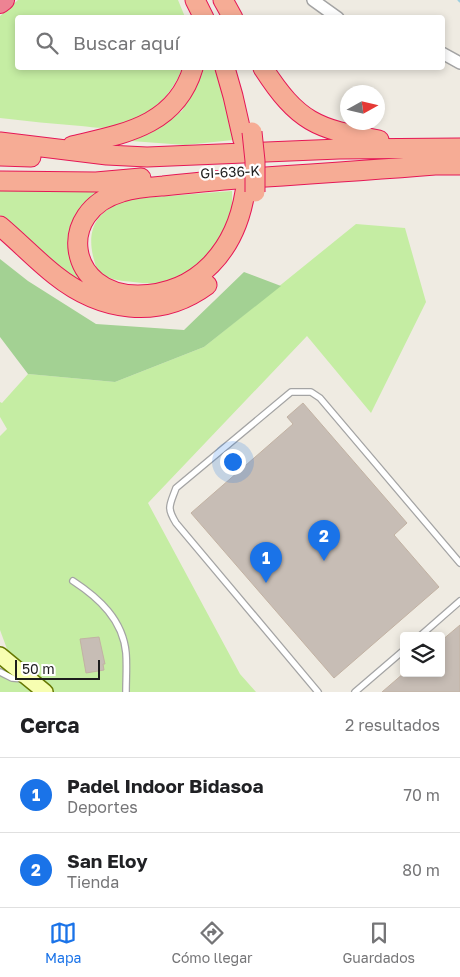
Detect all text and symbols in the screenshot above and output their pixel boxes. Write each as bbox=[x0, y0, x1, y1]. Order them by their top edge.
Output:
search box bbox=[15, 15, 445, 70]
icon: search bbox=[33, 29, 61, 57]
text: Buscar aquí bbox=[73, 31, 180, 54]
north arrow bbox=[340, 85, 385, 130]
street label: GI-636-K bbox=[200, 161, 261, 182]
your location bbox=[220, 449, 246, 475]
pin: 2 bbox=[308, 520, 340, 561]
pin: 1 bbox=[250, 542, 282, 583]
map controls bbox=[400, 632, 445, 677]
button: layers bbox=[400, 632, 445, 677]
scale bar bbox=[15, 657, 100, 680]
text: 50 m bbox=[22, 660, 55, 677]
text: Cerca bbox=[20, 712, 79, 738]
text: 2 resultados bbox=[345, 715, 440, 735]
text: Padel Indoor Bidasoa bbox=[67, 774, 263, 797]
text: 1 bbox=[32, 785, 40, 805]
text: 70 m bbox=[403, 785, 440, 805]
text: Deportes bbox=[67, 797, 138, 817]
text: San Eloy bbox=[67, 849, 148, 872]
text: 2 bbox=[31, 860, 41, 880]
text: 80 m bbox=[402, 860, 440, 880]
text: Tienda bbox=[67, 872, 119, 892]
tab: Mapa bbox=[45, 919, 81, 966]
tab: Cómo llegar bbox=[171, 919, 253, 966]
tab: Guardados bbox=[342, 919, 415, 966]

